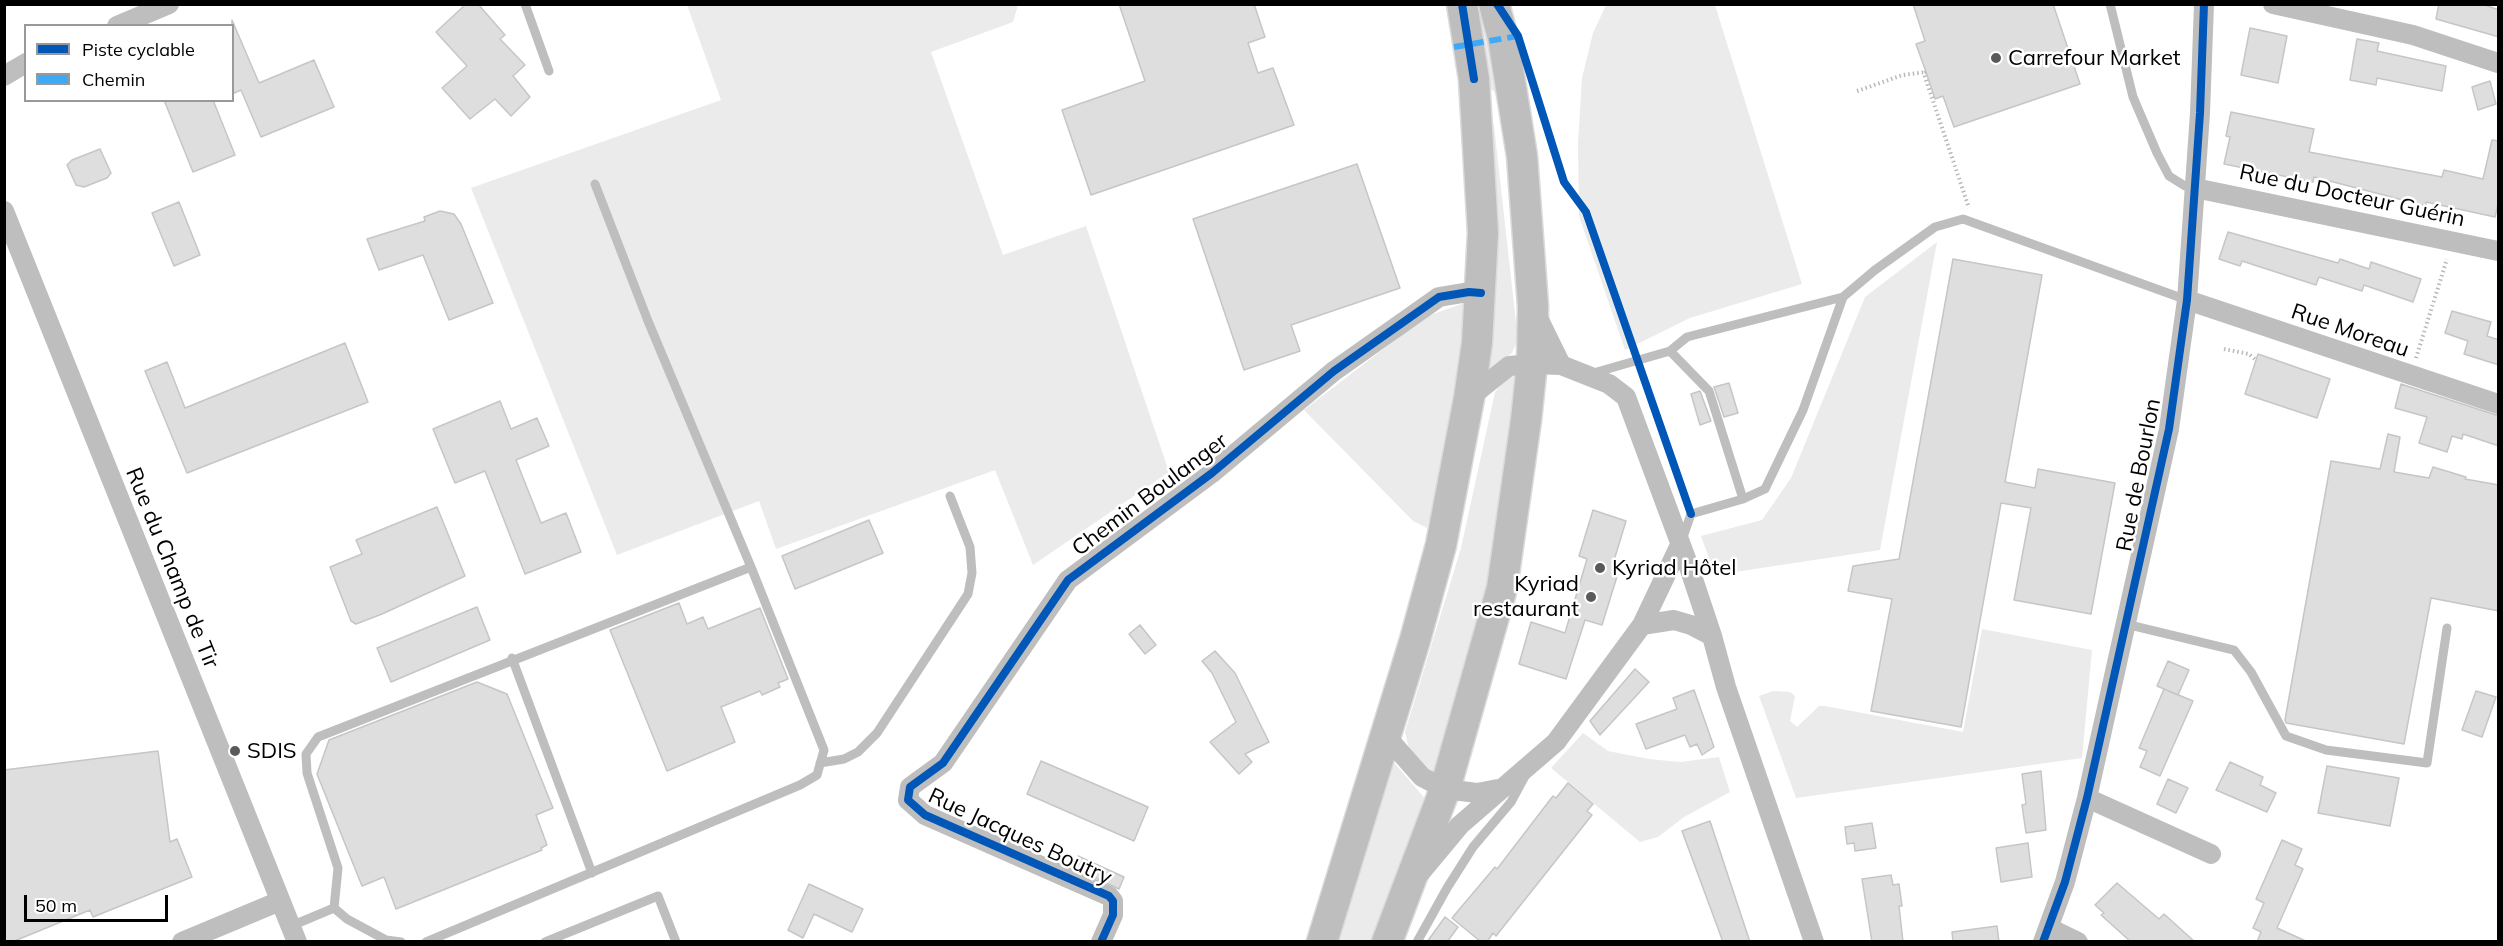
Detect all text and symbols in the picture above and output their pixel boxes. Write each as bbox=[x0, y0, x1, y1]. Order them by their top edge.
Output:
legend bbox=[24, 24, 234, 102]
text: Piste cyclable bbox=[82, 38, 195, 61]
place label: Carrefour Market bbox=[2008, 45, 2181, 71]
marker: Carrefour Market bbox=[1989, 51, 2003, 65]
text: Chemin bbox=[82, 68, 145, 91]
street label: Rue du Docteur Guérin bbox=[2237, 159, 2467, 233]
street label: Rue Moreau bbox=[2288, 299, 2412, 363]
street label: Rue de Bourlon bbox=[2111, 396, 2167, 554]
street label: Chemin Boulanger bbox=[1067, 428, 1233, 562]
street label: Rue du Champ de Tir bbox=[120, 464, 224, 672]
place label: Kyriad Hôtel bbox=[1612, 555, 1736, 581]
marker: Kyriad Hôtel bbox=[1593, 561, 1607, 575]
place label: Kyriad restaurant bbox=[1473, 571, 1579, 622]
marker: Kyriad restaurant bbox=[1584, 590, 1598, 604]
place label: SDIS bbox=[247, 738, 297, 764]
marker: SDIS bbox=[228, 744, 242, 758]
street label: Rue Jacques Boutry bbox=[924, 783, 1116, 891]
scale bar bbox=[27, 883, 171, 921]
text: 50 m bbox=[35, 894, 77, 917]

